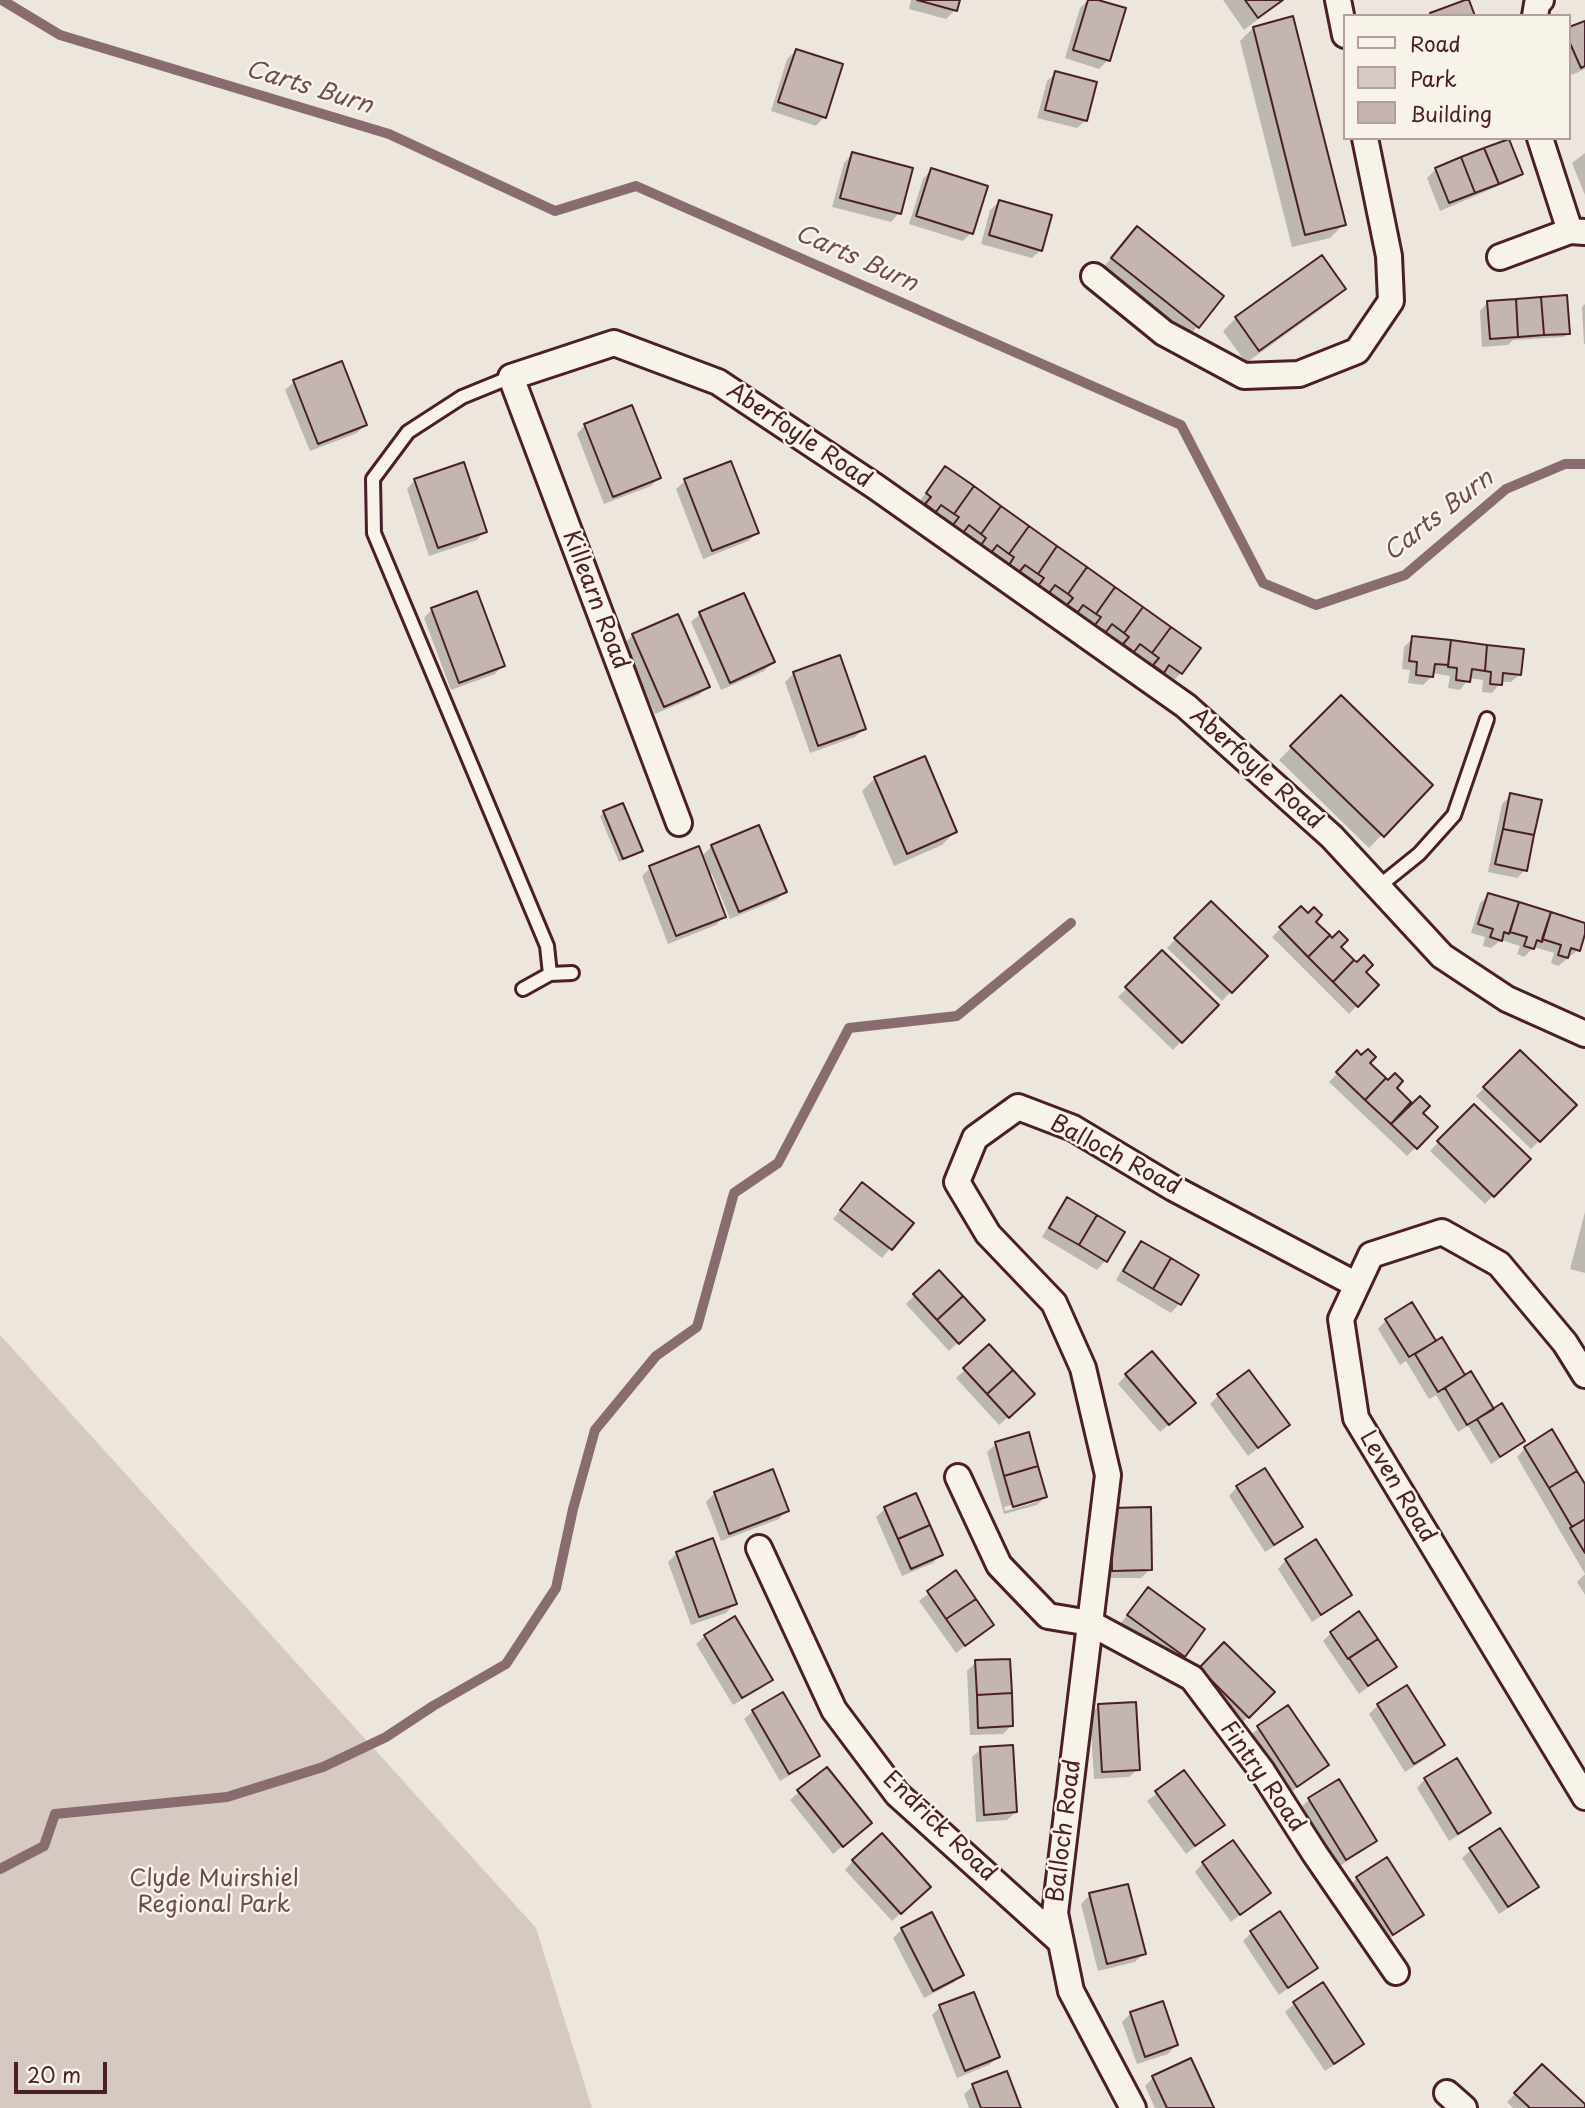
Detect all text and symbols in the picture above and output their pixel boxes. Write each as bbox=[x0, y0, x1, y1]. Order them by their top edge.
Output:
legend bbox=[1344, 14, 1571, 140]
text: Road bbox=[1410, 27, 1461, 59]
water label: Carts Burn bbox=[242, 55, 376, 121]
text: Park bbox=[1410, 62, 1457, 94]
text: Building bbox=[1410, 97, 1492, 129]
water label: Carts Burn bbox=[790, 219, 922, 299]
street label: Aberfoyle Road bbox=[721, 377, 877, 495]
water label: Carts Burn bbox=[1379, 464, 1499, 568]
street label: Killearn Road bbox=[556, 526, 634, 674]
street label: Aberfoyle Road bbox=[1184, 702, 1328, 836]
street label: Balloch Road bbox=[1045, 1110, 1185, 1202]
street label: Leven Road bbox=[1353, 1426, 1441, 1548]
street label: Fintry Road bbox=[1214, 1716, 1310, 1838]
street label: Balloch Road bbox=[1043, 1758, 1087, 1904]
street label: Endrick Road bbox=[877, 1766, 1001, 1888]
park label: Clyde Muirshiel Regional Park bbox=[129, 1866, 299, 1920]
scale bar bbox=[18, 2048, 110, 2092]
text: 20 m bbox=[27, 2058, 81, 2090]

